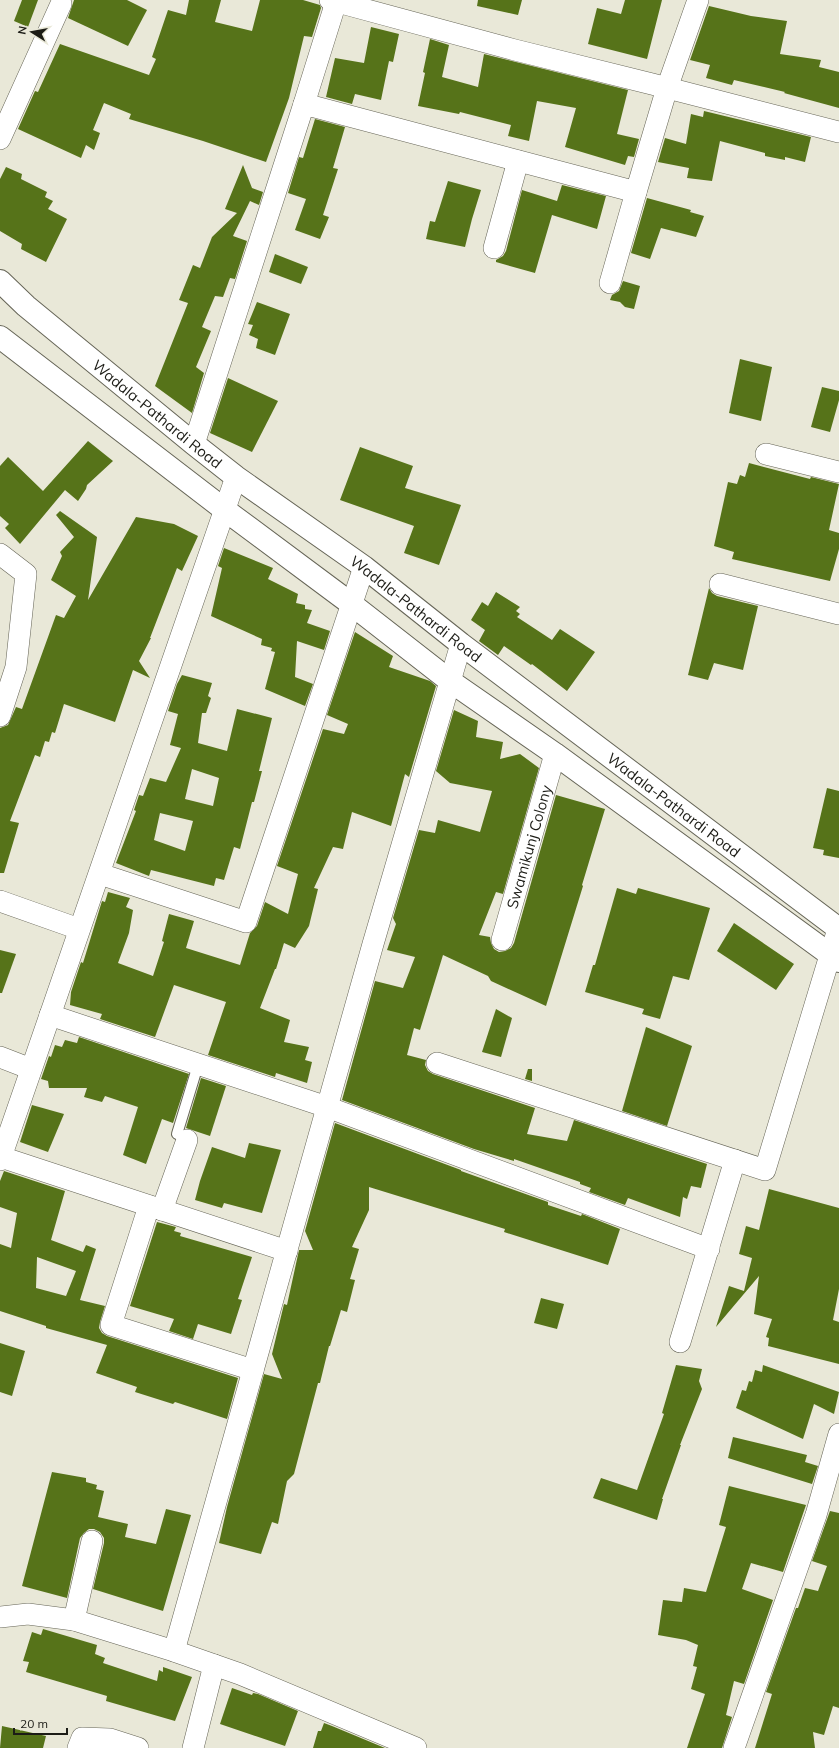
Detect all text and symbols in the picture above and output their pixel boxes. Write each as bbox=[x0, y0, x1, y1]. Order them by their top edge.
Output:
north arrow bbox=[12, 12, 52, 52]
text: N bbox=[15, 25, 30, 36]
street label: Wadala-Pathardi Road bbox=[89, 355, 226, 472]
street label: Wadala-Pathardi Road bbox=[347, 551, 486, 666]
street label: Wadala-Pathardi Road bbox=[604, 748, 744, 861]
street label: Swamikunj Colony bbox=[502, 783, 555, 911]
scale bar bbox=[14, 1710, 67, 1736]
text: 20 m bbox=[20, 1716, 48, 1731]

